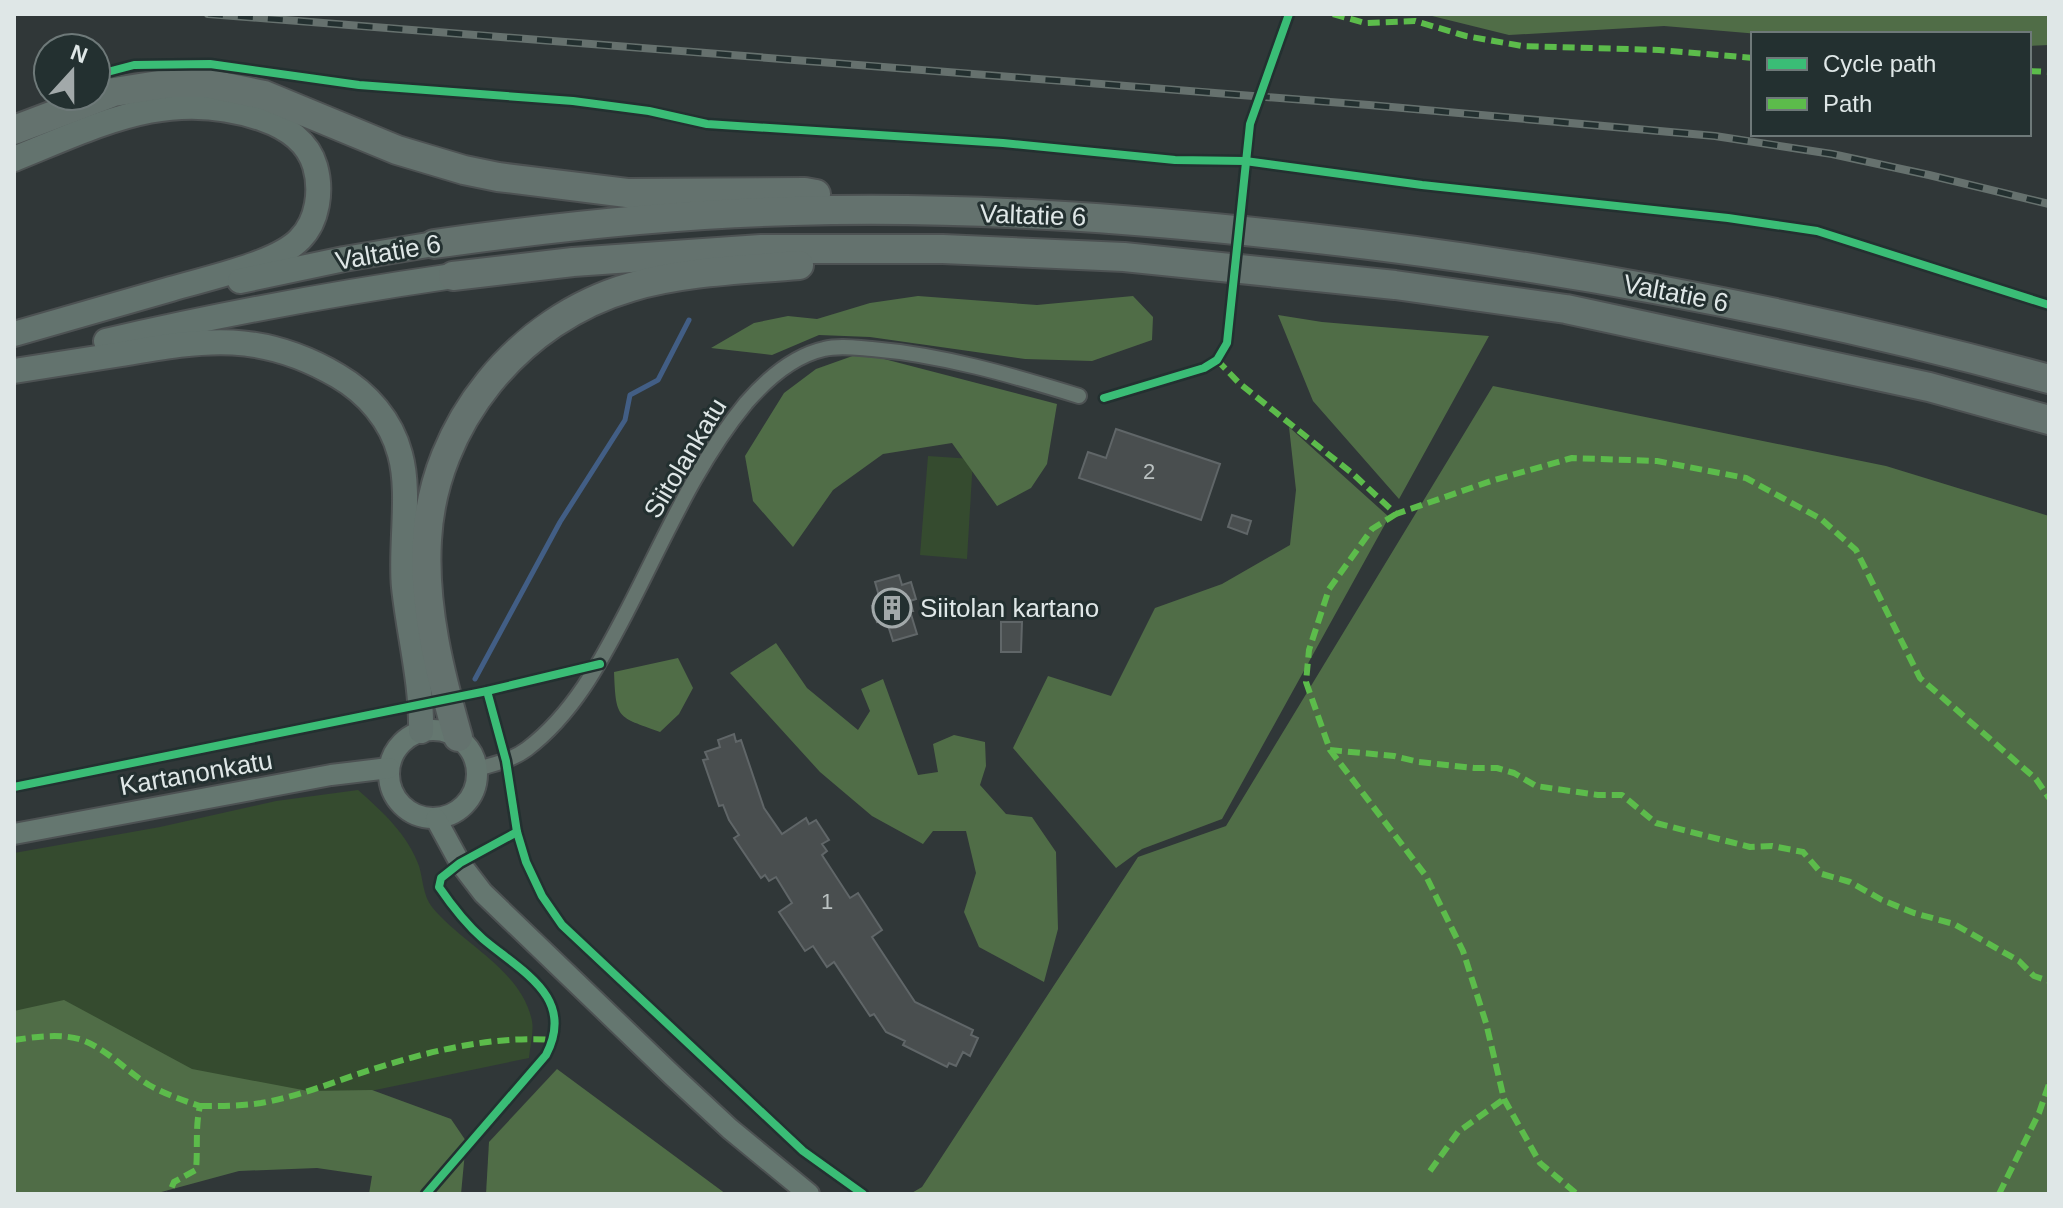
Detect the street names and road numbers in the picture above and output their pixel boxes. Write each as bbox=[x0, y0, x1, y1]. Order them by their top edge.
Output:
street label: Valtatie 6 bbox=[979, 198, 1087, 232]
street label: Valtatie 6 bbox=[333, 228, 443, 276]
street label: Valtatie 6 bbox=[1621, 268, 1731, 318]
street label: Siitolankatu bbox=[638, 393, 732, 523]
street label: Kartanonkatu bbox=[117, 745, 275, 801]

